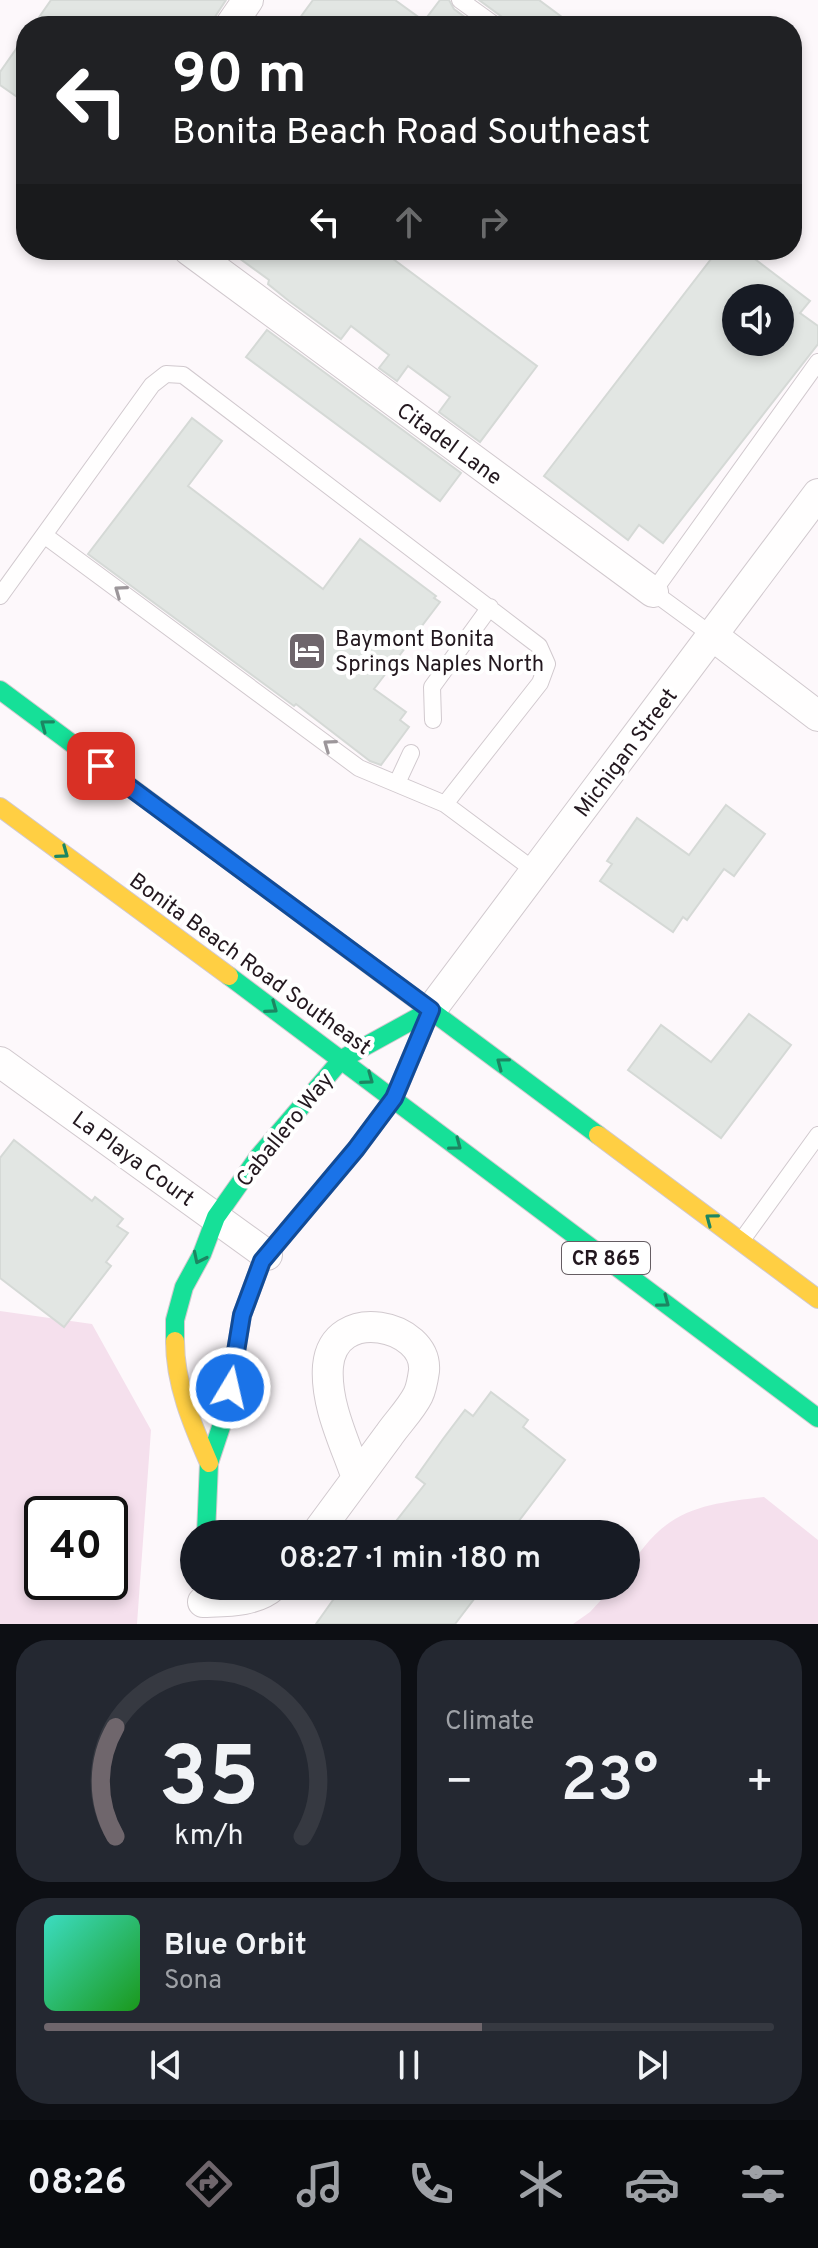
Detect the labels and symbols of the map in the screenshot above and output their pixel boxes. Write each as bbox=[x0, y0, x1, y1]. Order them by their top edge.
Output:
street label: Citadel Lane bbox=[391, 398, 506, 492]
one-way arrow bbox=[114, 587, 128, 601]
place label: Baymont Bonita Springs Naples North bbox=[335, 627, 544, 679]
hotel icon: Baymont Bonita Springs Naples North bbox=[286, 630, 328, 672]
street label: Michigan Street bbox=[570, 684, 684, 823]
one-way arrow bbox=[40, 720, 55, 734]
pin bbox=[67, 732, 135, 800]
one-way arrow bbox=[323, 741, 338, 755]
one-way arrow bbox=[54, 843, 68, 858]
street label: Bonita Beach Road Southeast bbox=[123, 868, 376, 1062]
one-way arrow bbox=[263, 998, 278, 1012]
one-way arrow bbox=[497, 1058, 511, 1073]
street label: Caballero Way bbox=[231, 1068, 340, 1193]
one-way arrow bbox=[359, 1069, 374, 1083]
street label: La Playa Court bbox=[66, 1107, 199, 1213]
one-way arrow bbox=[448, 1135, 462, 1149]
one-way arrow bbox=[705, 1214, 719, 1228]
road number: CR 865 bbox=[562, 1242, 650, 1274]
one-way arrow bbox=[193, 1249, 209, 1264]
one-way arrow bbox=[655, 1292, 670, 1306]
position arrow bbox=[188, 1346, 272, 1430]
speed limit sign: 40 bbox=[24, 1496, 128, 1600]

